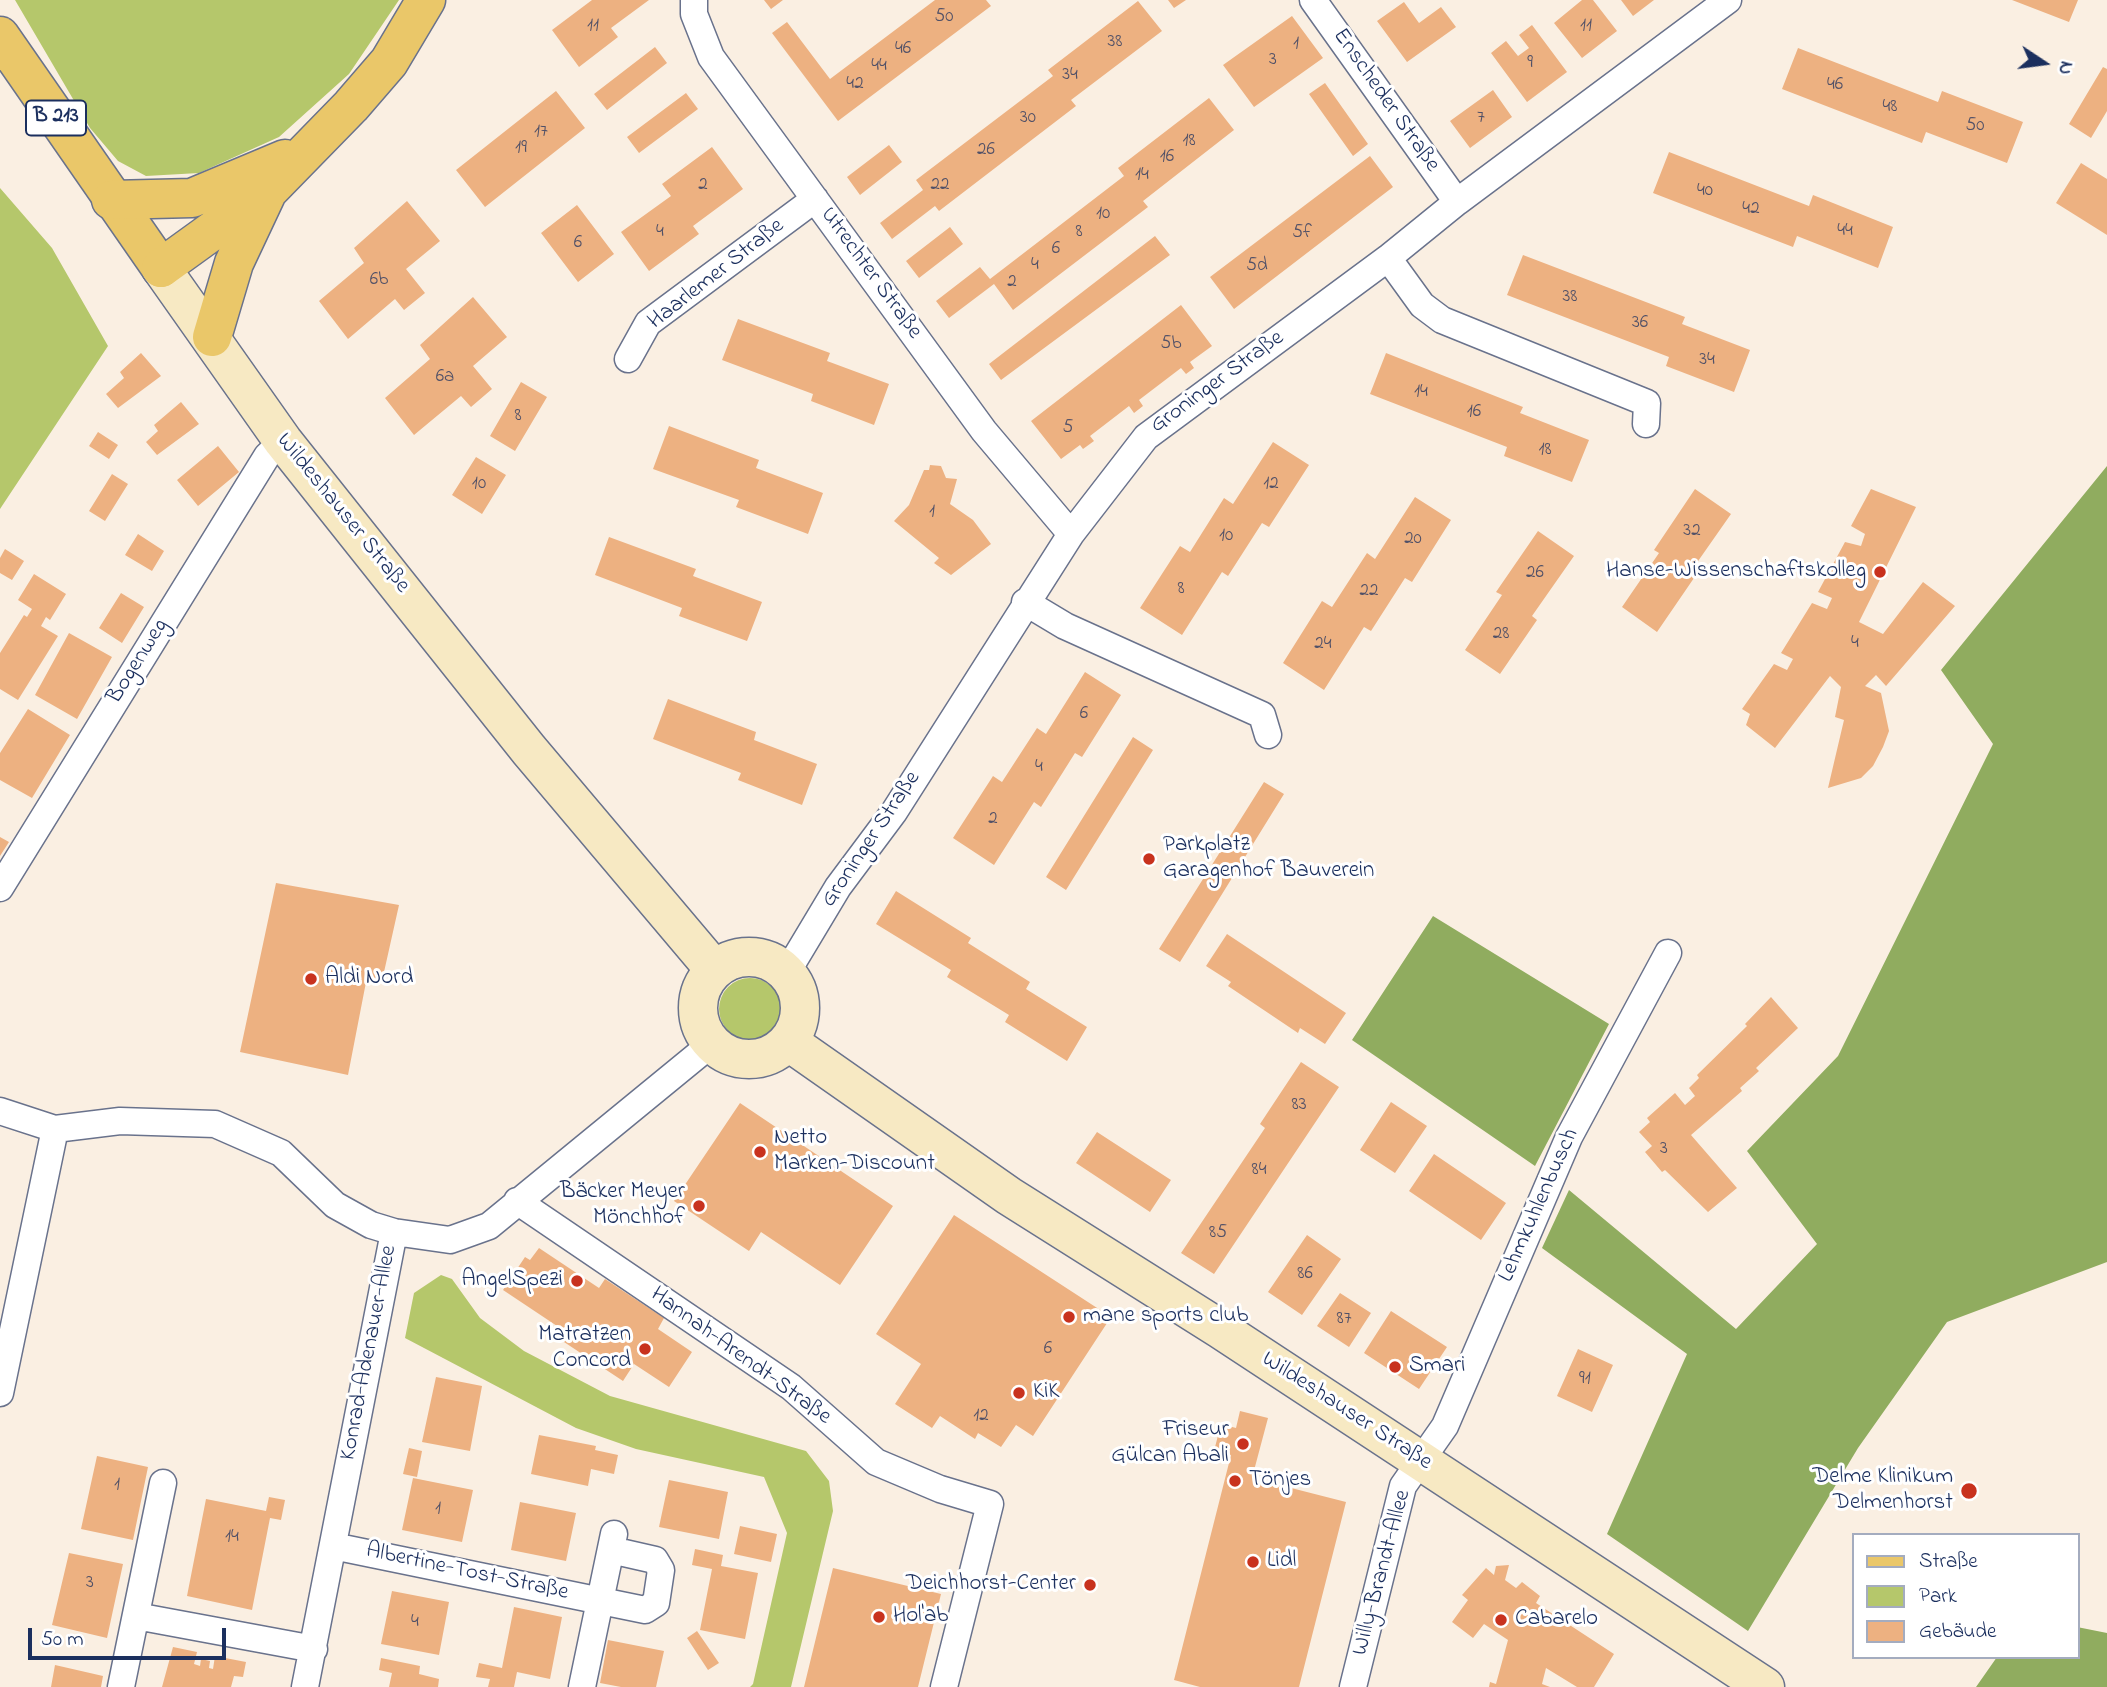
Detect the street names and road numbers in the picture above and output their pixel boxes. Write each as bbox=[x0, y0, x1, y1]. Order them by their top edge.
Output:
street label: Enscheder Straße bbox=[1325, 24, 1445, 178]
road number: B 213 bbox=[26, 100, 86, 136]
street label: Utrechter Straße bbox=[813, 203, 927, 345]
street label: Haarlemer Straße bbox=[644, 213, 790, 337]
street label: Groninger Straße bbox=[1146, 325, 1290, 441]
street label: Wildeshauser Straße bbox=[269, 429, 415, 599]
street label: Bogenweg bbox=[102, 614, 176, 710]
street label: Groninger Straße bbox=[816, 767, 928, 913]
street label: Lehmkuhlenbusch bbox=[1494, 1125, 1586, 1287]
street label: Konrad-Adenauer-Allee bbox=[336, 1243, 404, 1463]
street label: Hannah-Arendt-Straße bbox=[644, 1282, 836, 1432]
street label: Wildeshauser Straße bbox=[1256, 1347, 1436, 1477]
street label: Willy-Brandt-Allee bbox=[1348, 1487, 1418, 1659]
street label: Albertine-Tost-Straße bbox=[363, 1538, 571, 1608]

